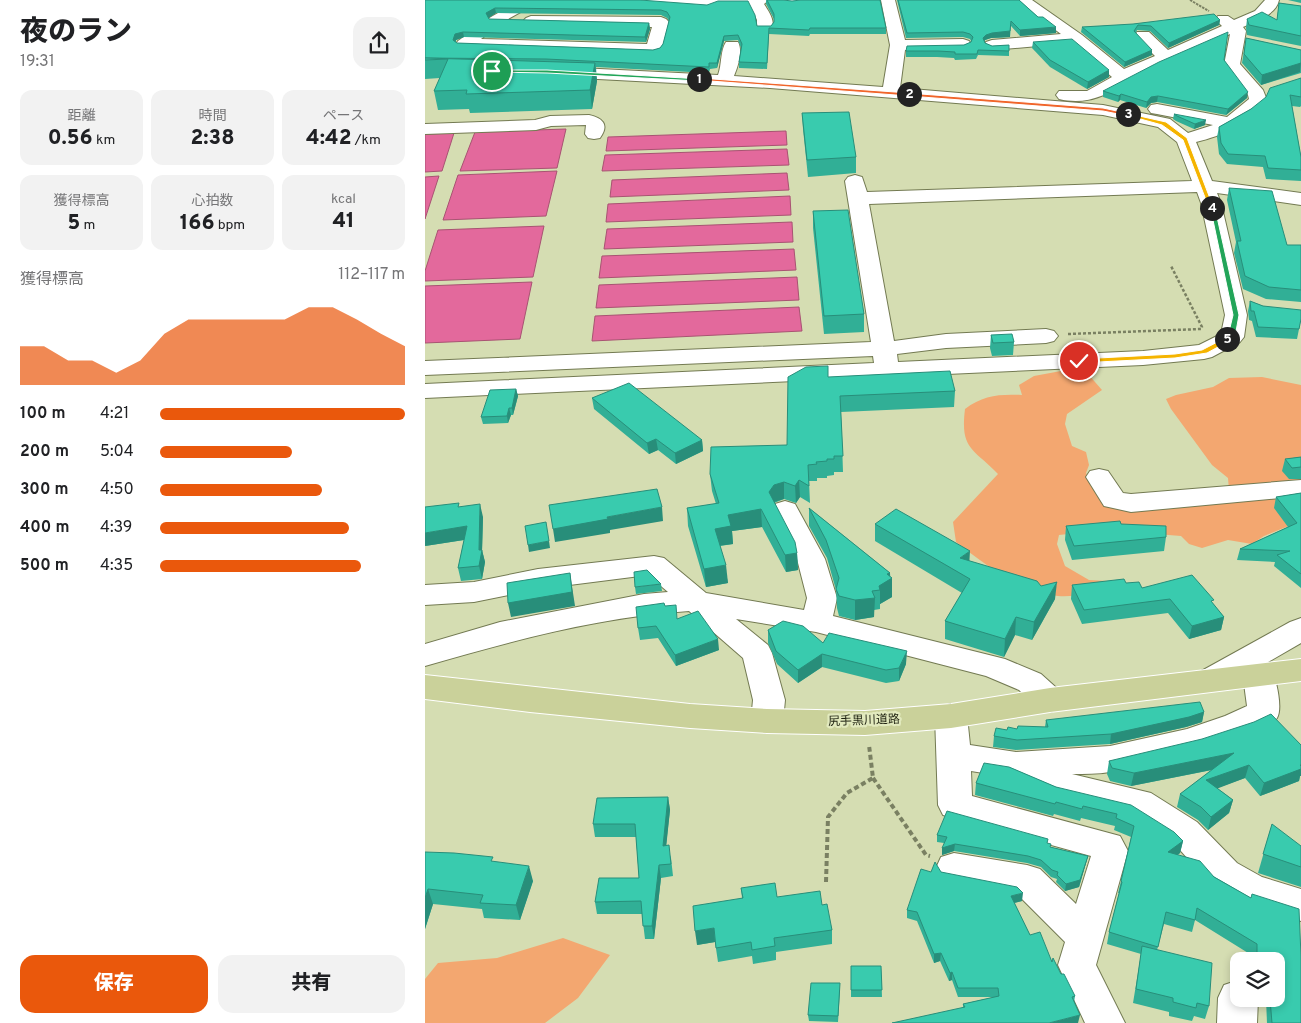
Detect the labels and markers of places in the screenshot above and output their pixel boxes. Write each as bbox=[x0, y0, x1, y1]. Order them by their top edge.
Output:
pin bbox=[471, 50, 513, 92]
pin: 1 bbox=[687, 66, 711, 92]
pin: 2 bbox=[897, 82, 921, 106]
pin: 3 bbox=[1115, 102, 1141, 126]
pin: 4 bbox=[1199, 196, 1225, 220]
pin: 5 bbox=[1215, 326, 1239, 352]
pin bbox=[1058, 340, 1100, 382]

